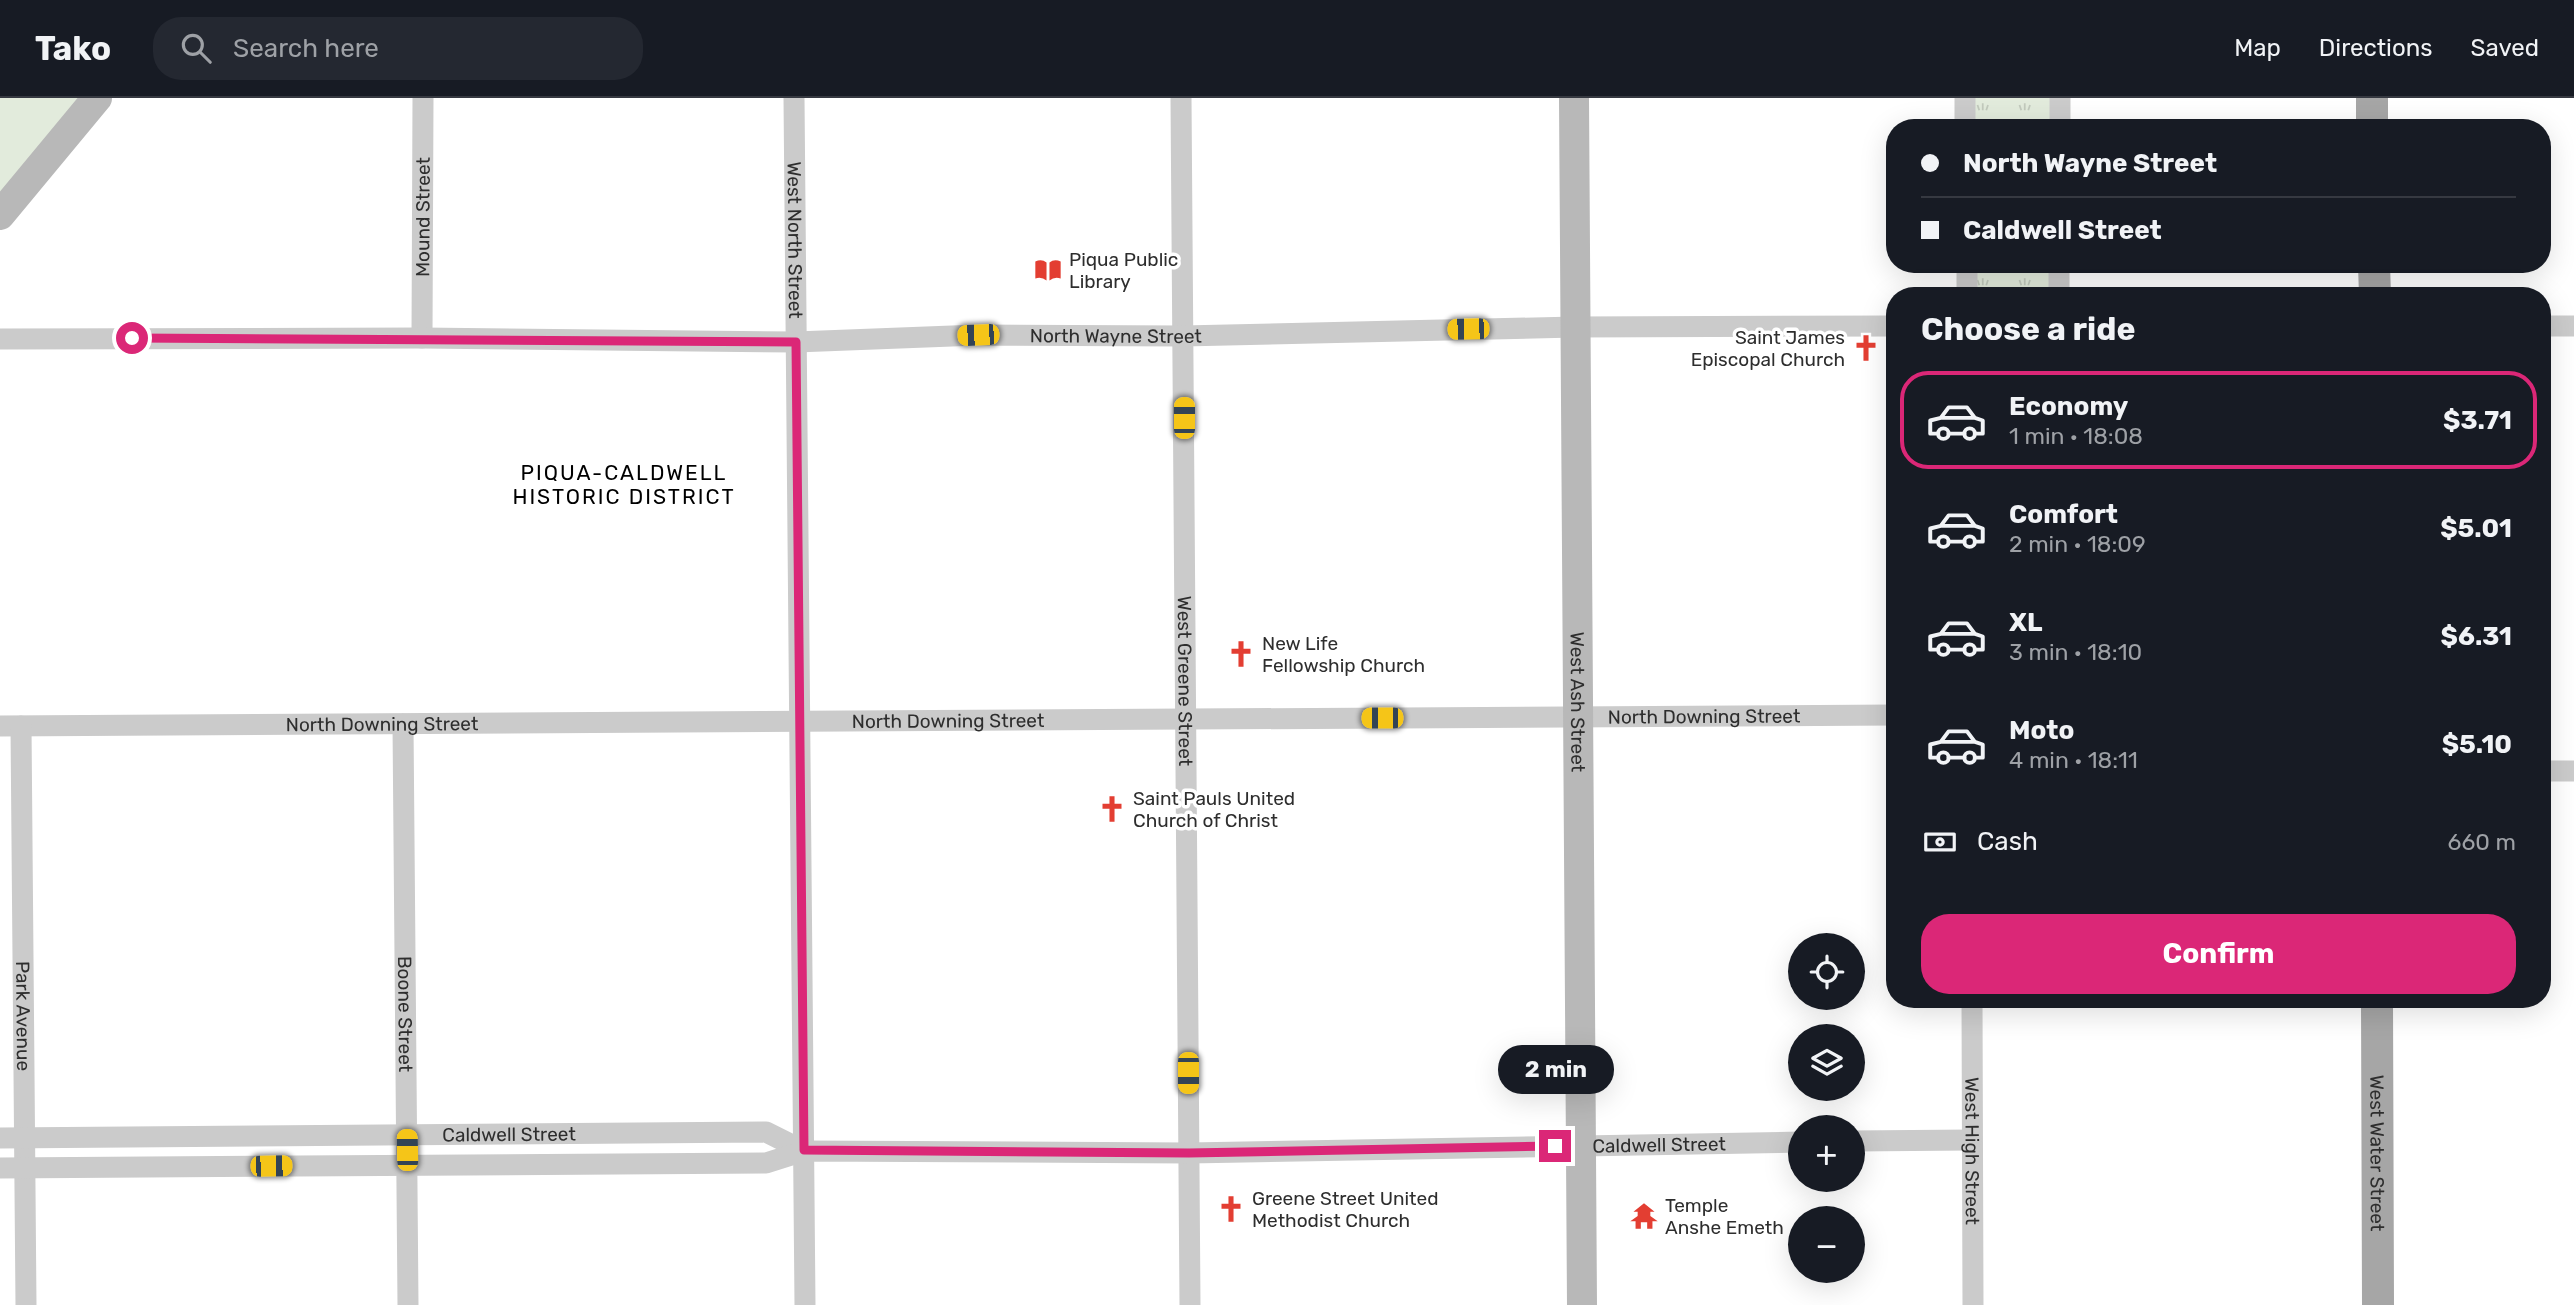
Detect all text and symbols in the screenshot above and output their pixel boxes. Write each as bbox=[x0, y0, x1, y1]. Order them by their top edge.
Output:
search box bbox=[153, 17, 643, 80]
text: Tako bbox=[35, 29, 111, 68]
icon: search bbox=[177, 29, 215, 67]
text: Search here bbox=[233, 33, 379, 64]
text: Map bbox=[2234, 34, 2281, 62]
text: Directions bbox=[2319, 34, 2432, 62]
text: Saved bbox=[2470, 34, 2539, 62]
text: North Wayne Street bbox=[1963, 148, 2217, 179]
street label: Mound Street bbox=[411, 156, 435, 277]
street label: West North Street bbox=[783, 161, 807, 319]
text: Caldwell Street bbox=[1963, 215, 2162, 246]
place label: Piqua Public Library bbox=[1069, 248, 1178, 293]
library icon: Piqua Public Library bbox=[1033, 255, 1063, 285]
text: Choose a ride bbox=[1921, 310, 2135, 348]
car bbox=[1447, 318, 1490, 340]
route start bbox=[116, 322, 148, 354]
car bbox=[957, 324, 1000, 346]
street label: North Wayne Street bbox=[1030, 324, 1203, 348]
place label: Saint James Episcopal Church bbox=[1691, 326, 1845, 371]
church icon: Saint James Episcopal Church bbox=[1851, 333, 1881, 363]
icon: car bbox=[1925, 389, 1988, 452]
text: Economy bbox=[2009, 391, 2128, 422]
car bbox=[1174, 397, 1195, 439]
text: $3.71 bbox=[2443, 405, 2512, 436]
text: 1 min · 18:08 bbox=[2009, 422, 2143, 450]
district label: PIQUA-CALDWELL HISTORIC DISTRICT bbox=[512, 460, 736, 509]
icon: car bbox=[1925, 497, 1988, 560]
text: Comfort bbox=[2009, 499, 2118, 530]
text: $5.01 bbox=[2440, 513, 2512, 544]
text: 2 min · 18:09 bbox=[2009, 530, 2146, 558]
street label: West Greene Street bbox=[1173, 596, 1197, 767]
icon: car bbox=[1925, 605, 1988, 668]
text: XL bbox=[2009, 607, 2042, 638]
text: $6.31 bbox=[2441, 621, 2512, 652]
place label: New Life Fellowship Church bbox=[1262, 632, 1425, 677]
street label: West Ash Street bbox=[1566, 632, 1589, 773]
text: 3 min · 18:10 bbox=[2009, 638, 2142, 666]
church icon: New Life Fellowship Church bbox=[1226, 639, 1256, 669]
street label: North Downing Street bbox=[1608, 705, 1801, 729]
car bbox=[1362, 708, 1404, 729]
street label: North Downing Street bbox=[852, 709, 1045, 733]
street label: North Downing Street bbox=[286, 712, 479, 736]
icon: car bbox=[1925, 713, 1988, 776]
text: Moto bbox=[2009, 715, 2074, 746]
text: $5.10 bbox=[2442, 729, 2512, 760]
text: 4 min · 18:11 bbox=[2009, 746, 2138, 774]
place label: Saint Pauls United Church of Christ bbox=[1133, 787, 1295, 832]
church icon: Saint Pauls United Church of Christ bbox=[1097, 794, 1127, 824]
icon: cash bbox=[1921, 823, 1959, 861]
text: Cash bbox=[1977, 826, 2038, 857]
text: 660 m bbox=[2448, 828, 2516, 856]
button: Confirm bbox=[1921, 914, 2516, 994]
map controls bbox=[1788, 933, 1865, 1283]
button: locate bbox=[1788, 933, 1865, 1010]
street label: Boone Street bbox=[393, 956, 417, 1073]
street label: Park Avenue bbox=[11, 961, 35, 1071]
button: layers bbox=[1788, 1024, 1865, 1101]
callout: 2 min bbox=[1497, 1044, 1613, 1094]
car bbox=[1178, 1052, 1199, 1094]
text: 2 min bbox=[1525, 1055, 1587, 1083]
street label: West Water Street bbox=[2365, 1075, 2389, 1232]
street label: West High Street bbox=[1960, 1077, 1984, 1226]
button: + bbox=[1788, 1115, 1865, 1192]
street label: Caldwell Street bbox=[442, 1122, 576, 1147]
car bbox=[397, 1129, 418, 1171]
route end bbox=[1539, 1130, 1571, 1162]
street label: Caldwell Street bbox=[1592, 1132, 1727, 1158]
car bbox=[250, 1155, 293, 1177]
place label: Greene Street United Methodist Church bbox=[1252, 1187, 1438, 1232]
church icon: Greene Street United Methodist Church bbox=[1216, 1194, 1246, 1224]
place label: Temple Anshe Emeth bbox=[1665, 1194, 1784, 1239]
temple icon: Temple Anshe Emeth bbox=[1629, 1201, 1659, 1231]
button: − bbox=[1788, 1206, 1865, 1283]

